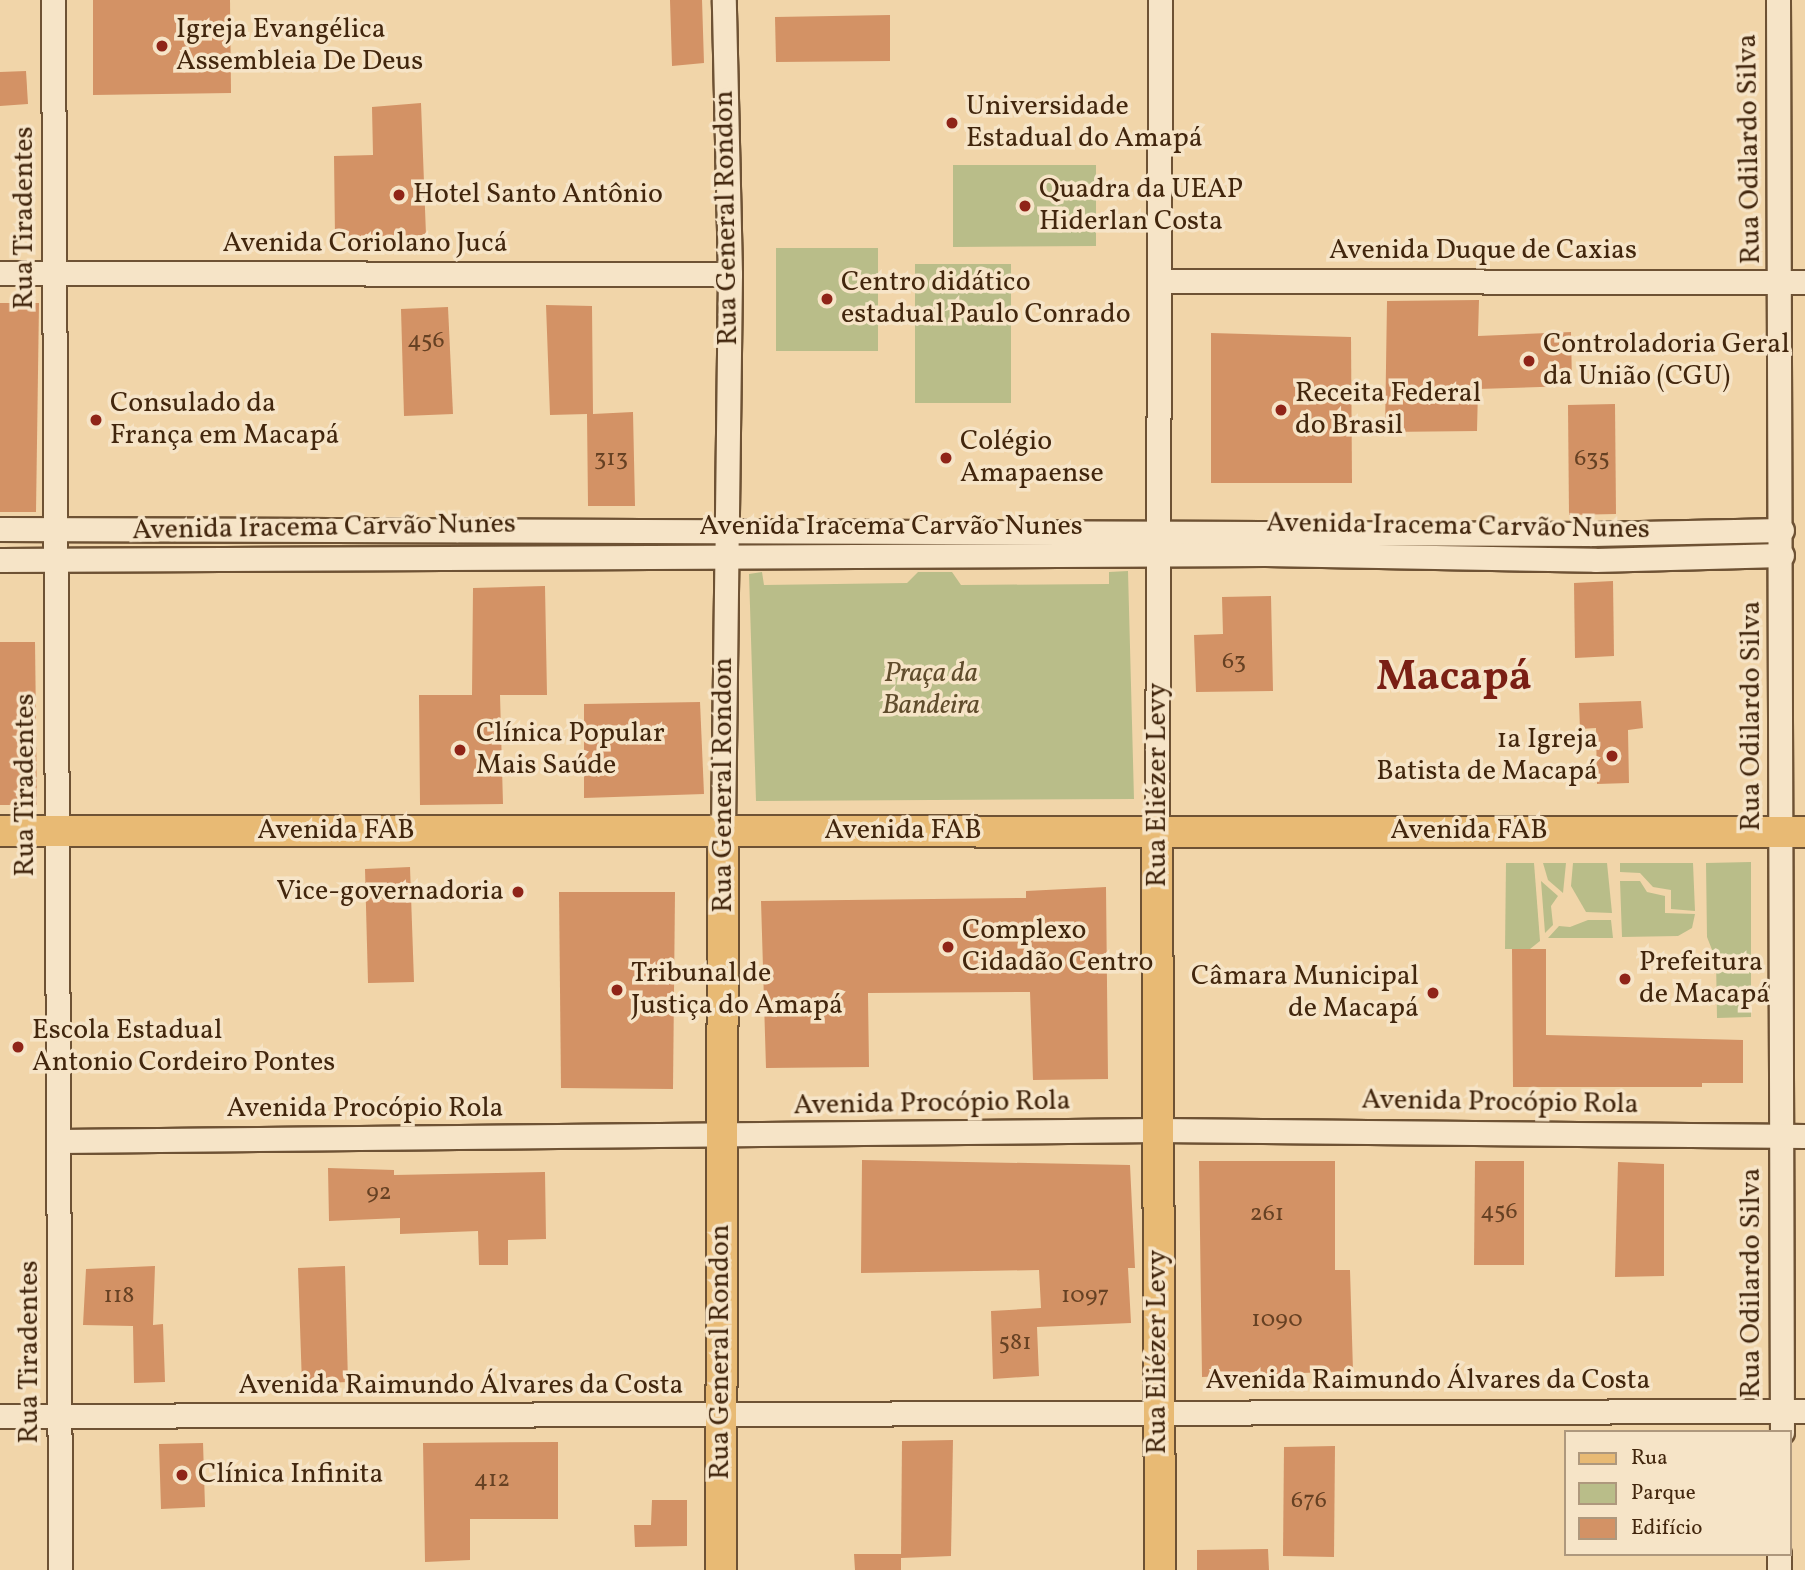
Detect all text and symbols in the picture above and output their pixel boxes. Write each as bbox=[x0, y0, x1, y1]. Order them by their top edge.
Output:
place label: Igreja Evangélica Assembleia De Deus bbox=[176, 13, 423, 79]
street label: Rua Odilardo Silva bbox=[1731, 33, 1769, 265]
marker: Igreja Evangélica Assembleia De Deus bbox=[154, 38, 170, 54]
street label: Rua General Rondon bbox=[708, 90, 746, 346]
place label: Universidade Estadual do Amapá bbox=[966, 90, 1203, 156]
marker: Universidade Estadual do Amapá bbox=[944, 115, 960, 131]
street label: Rua Tiradentes bbox=[8, 126, 42, 310]
place label: Quadra da UEAP Hiderlan Costa bbox=[1039, 173, 1243, 239]
place label: Hotel Santo Antônio bbox=[413, 178, 663, 212]
marker: Hotel Santo Antônio bbox=[391, 187, 407, 203]
marker: Quadra da UEAP Hiderlan Costa bbox=[1017, 198, 1033, 214]
street label: Avenida Coriolano Jucá bbox=[222, 227, 508, 261]
street label: Avenida Duque de Caxias bbox=[1329, 234, 1637, 268]
place label: Centro didático estadual Paulo Conrado bbox=[841, 266, 1131, 332]
marker: Centro didático estadual Paulo Conrado bbox=[819, 291, 835, 307]
house number: 456 bbox=[407, 328, 445, 356]
place label: Controladoria Geral da União (CGU) bbox=[1543, 328, 1790, 394]
marker: Controladoria Geral da União (CGU) bbox=[1521, 353, 1537, 369]
place label: Receita Federal do Brasil bbox=[1295, 377, 1481, 443]
place label: Consulado da França em Macapá bbox=[110, 387, 339, 453]
marker: Receita Federal do Brasil bbox=[1273, 402, 1289, 418]
marker: Consulado da França em Macapá bbox=[88, 412, 104, 428]
place label: Colégio Amapaense bbox=[960, 425, 1104, 491]
house number: 313 bbox=[594, 446, 628, 474]
house number: 635 bbox=[1574, 446, 1610, 474]
marker: Colégio Amapaense bbox=[938, 450, 954, 466]
street label: Avenida Iracema Carvão Nunes bbox=[1266, 507, 1650, 547]
street label: Avenida Iracema Carvão Nunes bbox=[132, 508, 516, 548]
street label: Avenida Iracema Carvão Nunes bbox=[699, 510, 1083, 544]
street label: Rua Odilardo Silva bbox=[1735, 601, 1769, 831]
house number: 63 bbox=[1222, 649, 1246, 677]
district label: Macapá bbox=[1376, 654, 1532, 704]
street label: Rua General Rondon bbox=[707, 657, 741, 913]
park label: Praça da Bandeira bbox=[882, 657, 980, 723]
street label: Rua Eliézer Levy bbox=[1141, 683, 1175, 887]
street label: Rua Tiradentes bbox=[9, 693, 43, 877]
place label: Clínica Popular Mais Saúde bbox=[476, 717, 665, 783]
place label: 1a Igreja Batista de Macapá bbox=[1376, 723, 1598, 789]
marker: Clínica Popular Mais Saúde bbox=[450, 740, 470, 760]
marker: 1a Igreja Batista de Macapá bbox=[1604, 748, 1620, 764]
street label: Avenida FAB bbox=[257, 814, 415, 848]
street label: Avenida FAB bbox=[824, 814, 982, 848]
street label: Avenida FAB bbox=[1390, 814, 1548, 848]
place label: Vice-governadoria bbox=[276, 875, 504, 909]
marker: Vice-governadoria bbox=[510, 884, 526, 900]
place label: Complexo Cidadão Centro bbox=[962, 914, 1153, 980]
marker: Complexo Cidadão Centro bbox=[940, 939, 956, 955]
place label: Prefeitura de Macapá bbox=[1639, 946, 1770, 1012]
place label: Tribunal de Justiça do Amapá bbox=[631, 957, 843, 1023]
place label: Câmara Municipal de Macapá bbox=[1191, 960, 1419, 1026]
marker: Prefeitura de Macapá bbox=[1617, 971, 1633, 987]
marker: Tribunal de Justiça do Amapá bbox=[609, 982, 625, 998]
marker: Câmara Municipal de Macapá bbox=[1425, 985, 1441, 1001]
place label: Escola Estadual Antonio Cordeiro Pontes bbox=[32, 1014, 335, 1080]
marker: Escola Estadual Antonio Cordeiro Pontes bbox=[10, 1039, 26, 1055]
street label: Avenida Procópio Rola bbox=[1361, 1084, 1639, 1122]
street label: Avenida Procópio Rola bbox=[793, 1085, 1071, 1123]
street label: Avenida Procópio Rola bbox=[226, 1092, 504, 1126]
street label: Rua Odilardo Silva bbox=[1735, 1168, 1769, 1398]
house number: 92 bbox=[366, 1180, 392, 1208]
house number: 456 bbox=[1480, 1199, 1518, 1227]
house number: 261 bbox=[1250, 1201, 1284, 1229]
street label: Rua General Rondon bbox=[704, 1224, 738, 1480]
street label: Rua Eliézer Levy bbox=[1141, 1250, 1175, 1454]
street label: Rua Tiradentes bbox=[13, 1260, 47, 1444]
house number: 118 bbox=[104, 1283, 134, 1311]
house number: 1097 bbox=[1061, 1283, 1109, 1311]
house number: 1090 bbox=[1251, 1307, 1303, 1335]
house number: 581 bbox=[998, 1330, 1032, 1358]
street label: Avenida Raimundo Álvares da Costa bbox=[1205, 1364, 1651, 1398]
street label: Avenida Raimundo Álvares da Costa bbox=[238, 1369, 684, 1403]
legend bbox=[1563, 1430, 1791, 1556]
text: Rua bbox=[1631, 1444, 1668, 1473]
place label: Clínica Infinita bbox=[198, 1458, 383, 1492]
marker: Clínica Infinita bbox=[172, 1465, 192, 1485]
house number: 412 bbox=[474, 1467, 510, 1495]
text: Parque bbox=[1631, 1479, 1696, 1508]
house number: 676 bbox=[1291, 1488, 1327, 1516]
text: Edifício bbox=[1631, 1514, 1703, 1543]

